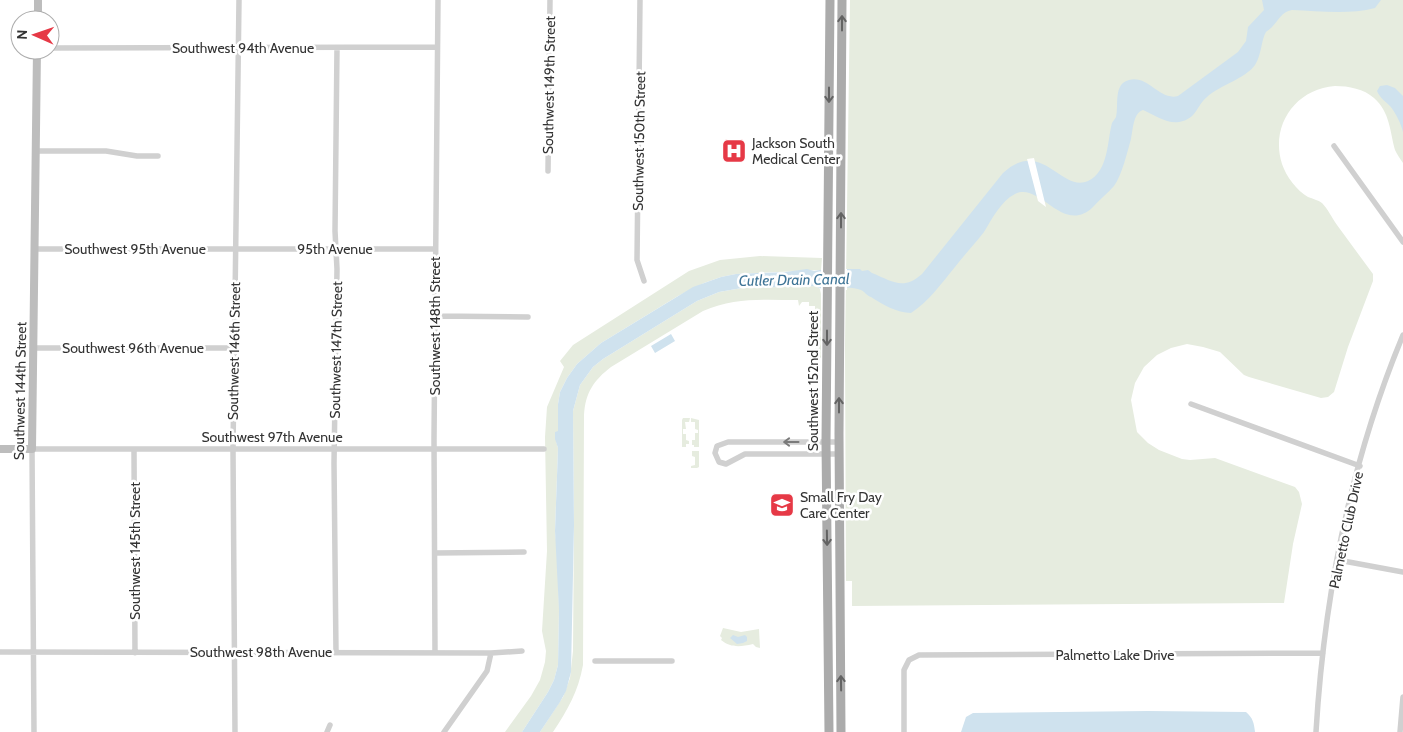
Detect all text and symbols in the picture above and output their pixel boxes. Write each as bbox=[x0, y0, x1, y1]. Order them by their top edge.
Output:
north arrow bbox=[10, 10, 60, 60]
street label: Southwest 149th Street bbox=[539, 15, 559, 154]
one-way arrow bbox=[837, 15, 847, 32]
text: N bbox=[13, 29, 31, 40]
street label: Southwest 94th Avenue bbox=[172, 39, 314, 57]
street label: Southwest 150th Street bbox=[629, 71, 649, 211]
one-way arrow bbox=[824, 86, 834, 102]
place label: Jackson South Medical Center bbox=[751, 134, 841, 168]
hospital icon: Jackson South Medical Center bbox=[721, 138, 747, 164]
one-way arrow bbox=[836, 212, 846, 228]
street label: Southwest 95th Avenue bbox=[64, 240, 206, 258]
street label: 95th Avenue bbox=[297, 240, 373, 258]
street label: Southwest 148th Street bbox=[426, 256, 444, 395]
water label: Cutler Drain Canal bbox=[738, 270, 850, 290]
street label: Southwest 146th Street bbox=[224, 281, 244, 420]
street label: Southwest 147th Street bbox=[326, 281, 346, 419]
street label: Southwest 152nd Street bbox=[804, 310, 822, 451]
street label: Southwest 144th Street bbox=[10, 321, 30, 460]
one-way arrow bbox=[822, 330, 832, 346]
street label: Southwest 96th Avenue bbox=[62, 339, 204, 357]
one-way arrow bbox=[834, 397, 844, 414]
street label: Southwest 97th Avenue bbox=[201, 428, 343, 446]
one-way arrow bbox=[783, 437, 799, 447]
street label: Palmetto Club Drive bbox=[1325, 470, 1367, 590]
street label: Southwest 145th Street bbox=[126, 482, 144, 620]
place label: Small Fry Day Care Center bbox=[800, 488, 882, 522]
school or university icon: Small Fry Day Care Center bbox=[769, 492, 795, 518]
one-way arrow bbox=[822, 530, 832, 546]
street label: Southwest 98th Avenue bbox=[190, 643, 332, 661]
street label: Palmetto Lake Drive bbox=[1056, 646, 1174, 664]
one-way arrow bbox=[836, 676, 846, 692]

